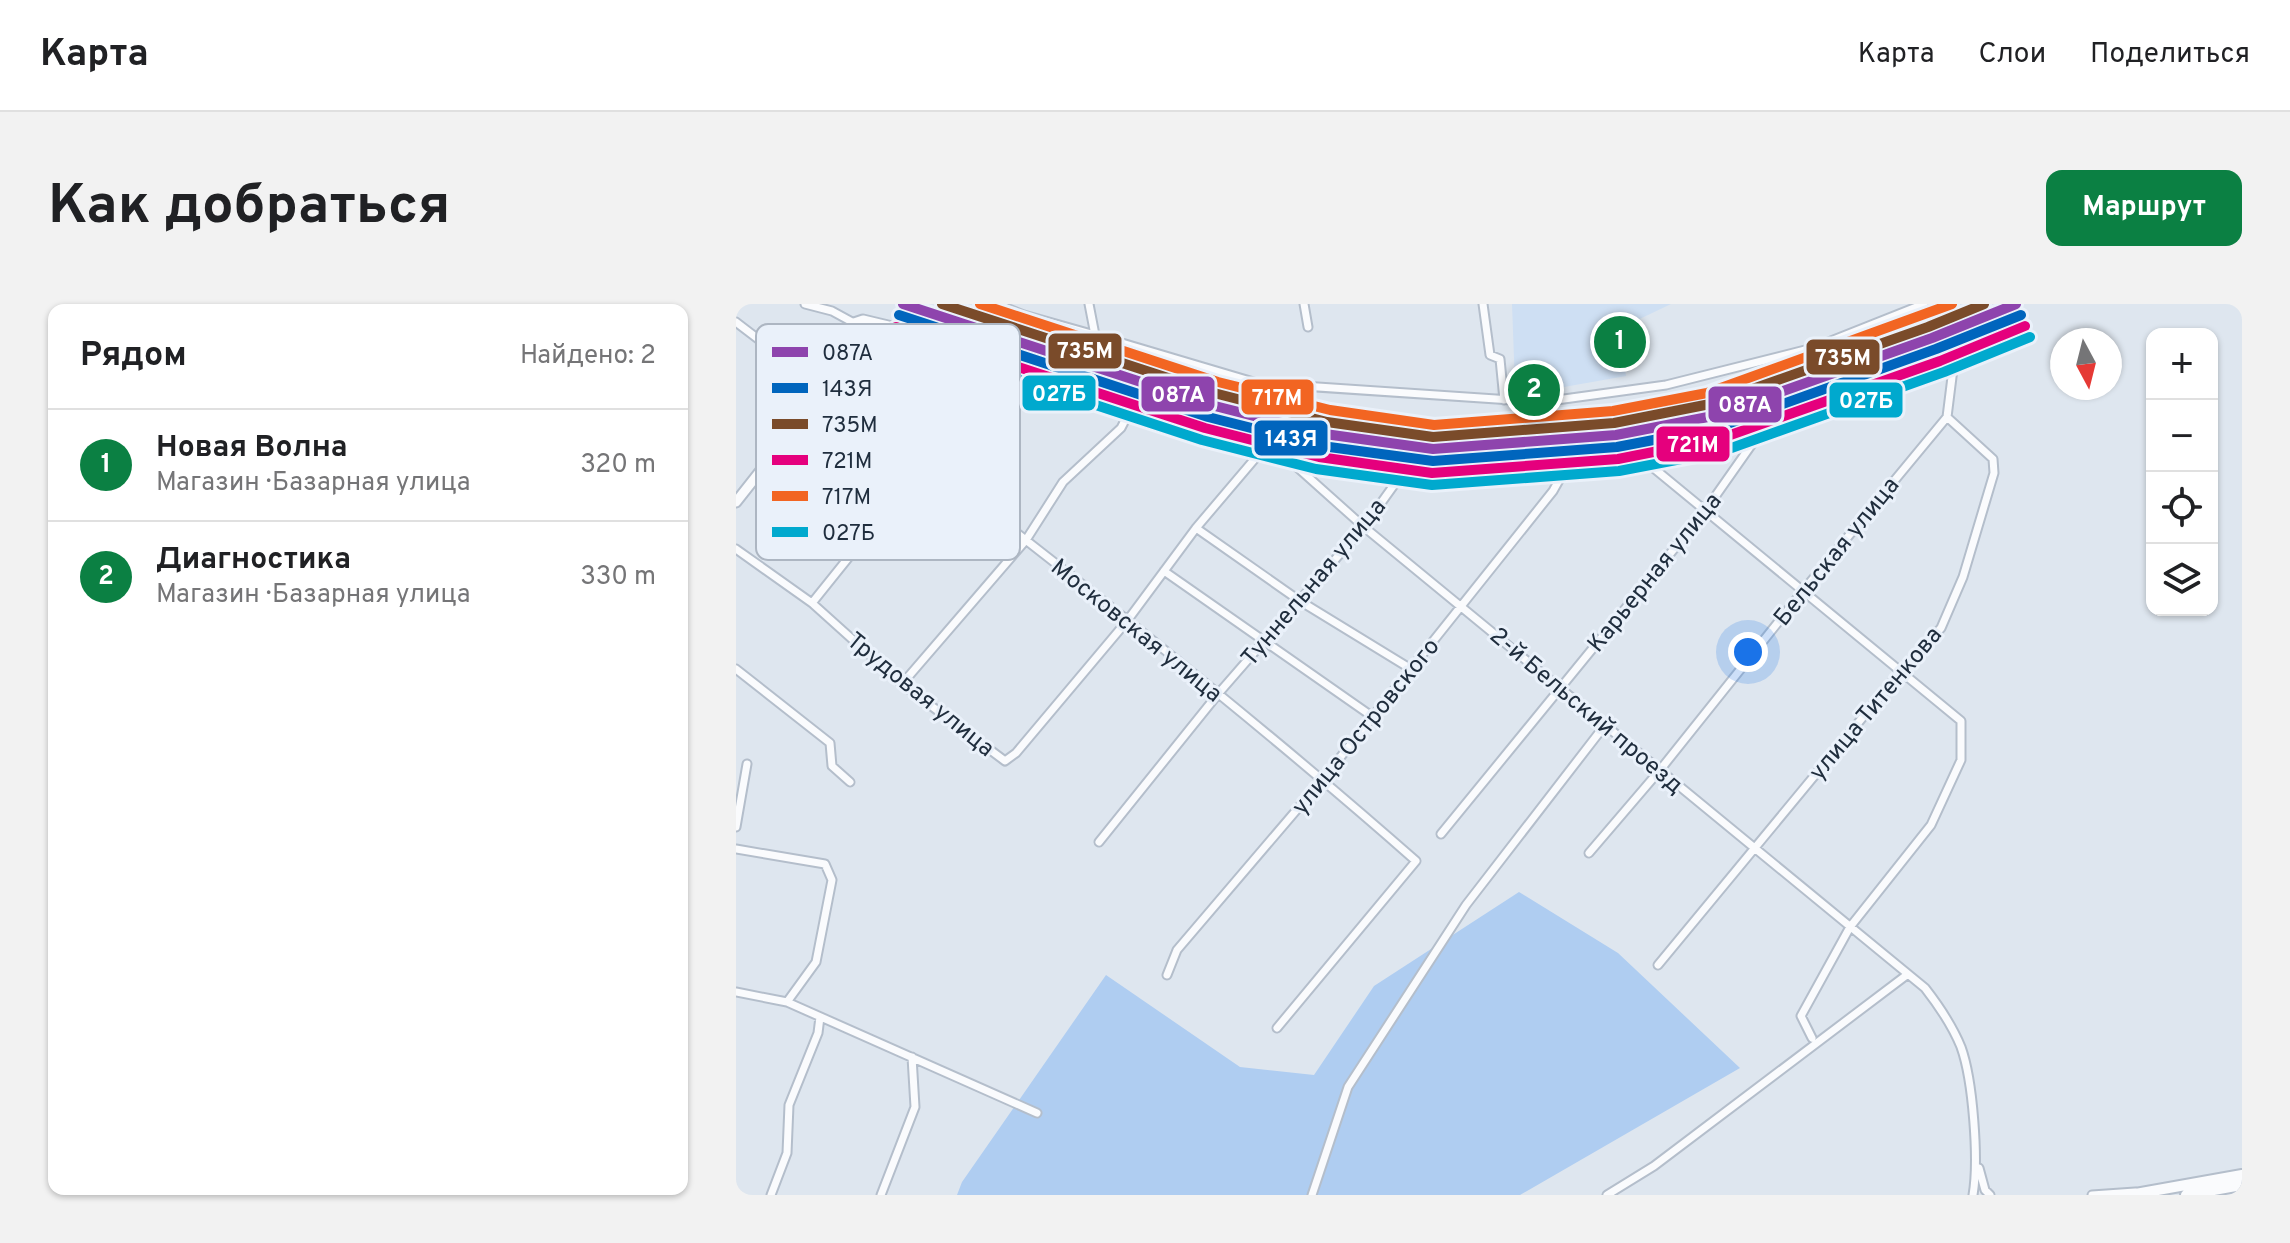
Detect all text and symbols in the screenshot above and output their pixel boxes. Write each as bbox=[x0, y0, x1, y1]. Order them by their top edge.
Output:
text: Карта bbox=[40, 31, 149, 80]
text: Карта bbox=[1858, 37, 1934, 73]
text: Слои bbox=[1978, 37, 2046, 73]
text: Поделиться bbox=[2090, 37, 2250, 73]
button: Маршрут bbox=[2046, 170, 2242, 246]
text: Как добраться bbox=[48, 173, 450, 243]
pin: 1 bbox=[1594, 312, 1646, 372]
legend bbox=[756, 324, 1020, 560]
north arrow bbox=[2050, 328, 2122, 400]
map controls bbox=[2146, 328, 2218, 616]
button: + bbox=[2146, 328, 2218, 400]
line badge: 735М bbox=[1047, 332, 1123, 370]
text: Рядом bbox=[80, 335, 187, 378]
line badge: 735М bbox=[1805, 338, 1881, 376]
text: 735М bbox=[1057, 339, 1113, 366]
text: Найдено: 2 bbox=[520, 340, 656, 373]
text: 087А bbox=[822, 341, 873, 368]
text: 735М bbox=[1815, 346, 1871, 373]
pin: 2 bbox=[1508, 360, 1560, 420]
line badge: 027Б bbox=[1021, 374, 1097, 412]
line badge: 087А bbox=[1140, 375, 1216, 413]
text: 143Я bbox=[822, 377, 872, 404]
line badge: 717М bbox=[1240, 378, 1315, 416]
line badge: 027Б bbox=[1828, 381, 1904, 419]
text: 027Б bbox=[1032, 382, 1086, 409]
text: 087А bbox=[1151, 383, 1205, 410]
line badge: 087А bbox=[1707, 385, 1783, 424]
text: 717М bbox=[1252, 386, 1302, 413]
text: 027Б bbox=[1839, 389, 1893, 416]
text: 087А bbox=[1718, 393, 1772, 420]
button: − bbox=[2146, 400, 2218, 472]
text: 735М bbox=[822, 413, 878, 440]
line badge: 143Я bbox=[1253, 419, 1329, 457]
line badge: 721М bbox=[1655, 425, 1731, 463]
text: 143Я bbox=[1265, 427, 1317, 454]
text: Новая Волна bbox=[156, 430, 347, 467]
text: 721М bbox=[1667, 433, 1719, 460]
text: 1 bbox=[101, 449, 111, 482]
text: 320 m bbox=[580, 449, 656, 482]
text: 721М bbox=[822, 449, 872, 476]
text: Магазин · Базарная улица bbox=[156, 467, 471, 500]
street label: Бельская улица bbox=[1768, 472, 1907, 633]
button: locate bbox=[2146, 472, 2218, 544]
text: 717М bbox=[822, 485, 871, 512]
street label: Карьерная улица bbox=[1582, 487, 1729, 659]
street label: Туннельная улица bbox=[1236, 493, 1394, 673]
text: 027Б bbox=[822, 521, 875, 548]
text: Диагностика bbox=[156, 542, 351, 579]
button: layers bbox=[2146, 544, 2218, 616]
street label: Московская улица bbox=[1044, 553, 1228, 710]
text: 2 bbox=[98, 561, 114, 594]
text: 330 m bbox=[580, 561, 656, 594]
text: Магазин · Базарная улица bbox=[156, 579, 471, 612]
street label: улица Титенкова bbox=[1804, 621, 1950, 787]
street label: 2-й Бельский проезд bbox=[1483, 622, 1689, 801]
street label: Трудовая улица bbox=[840, 627, 1000, 764]
your location bbox=[1728, 632, 1768, 672]
street label: улица Островского bbox=[1286, 633, 1447, 822]

